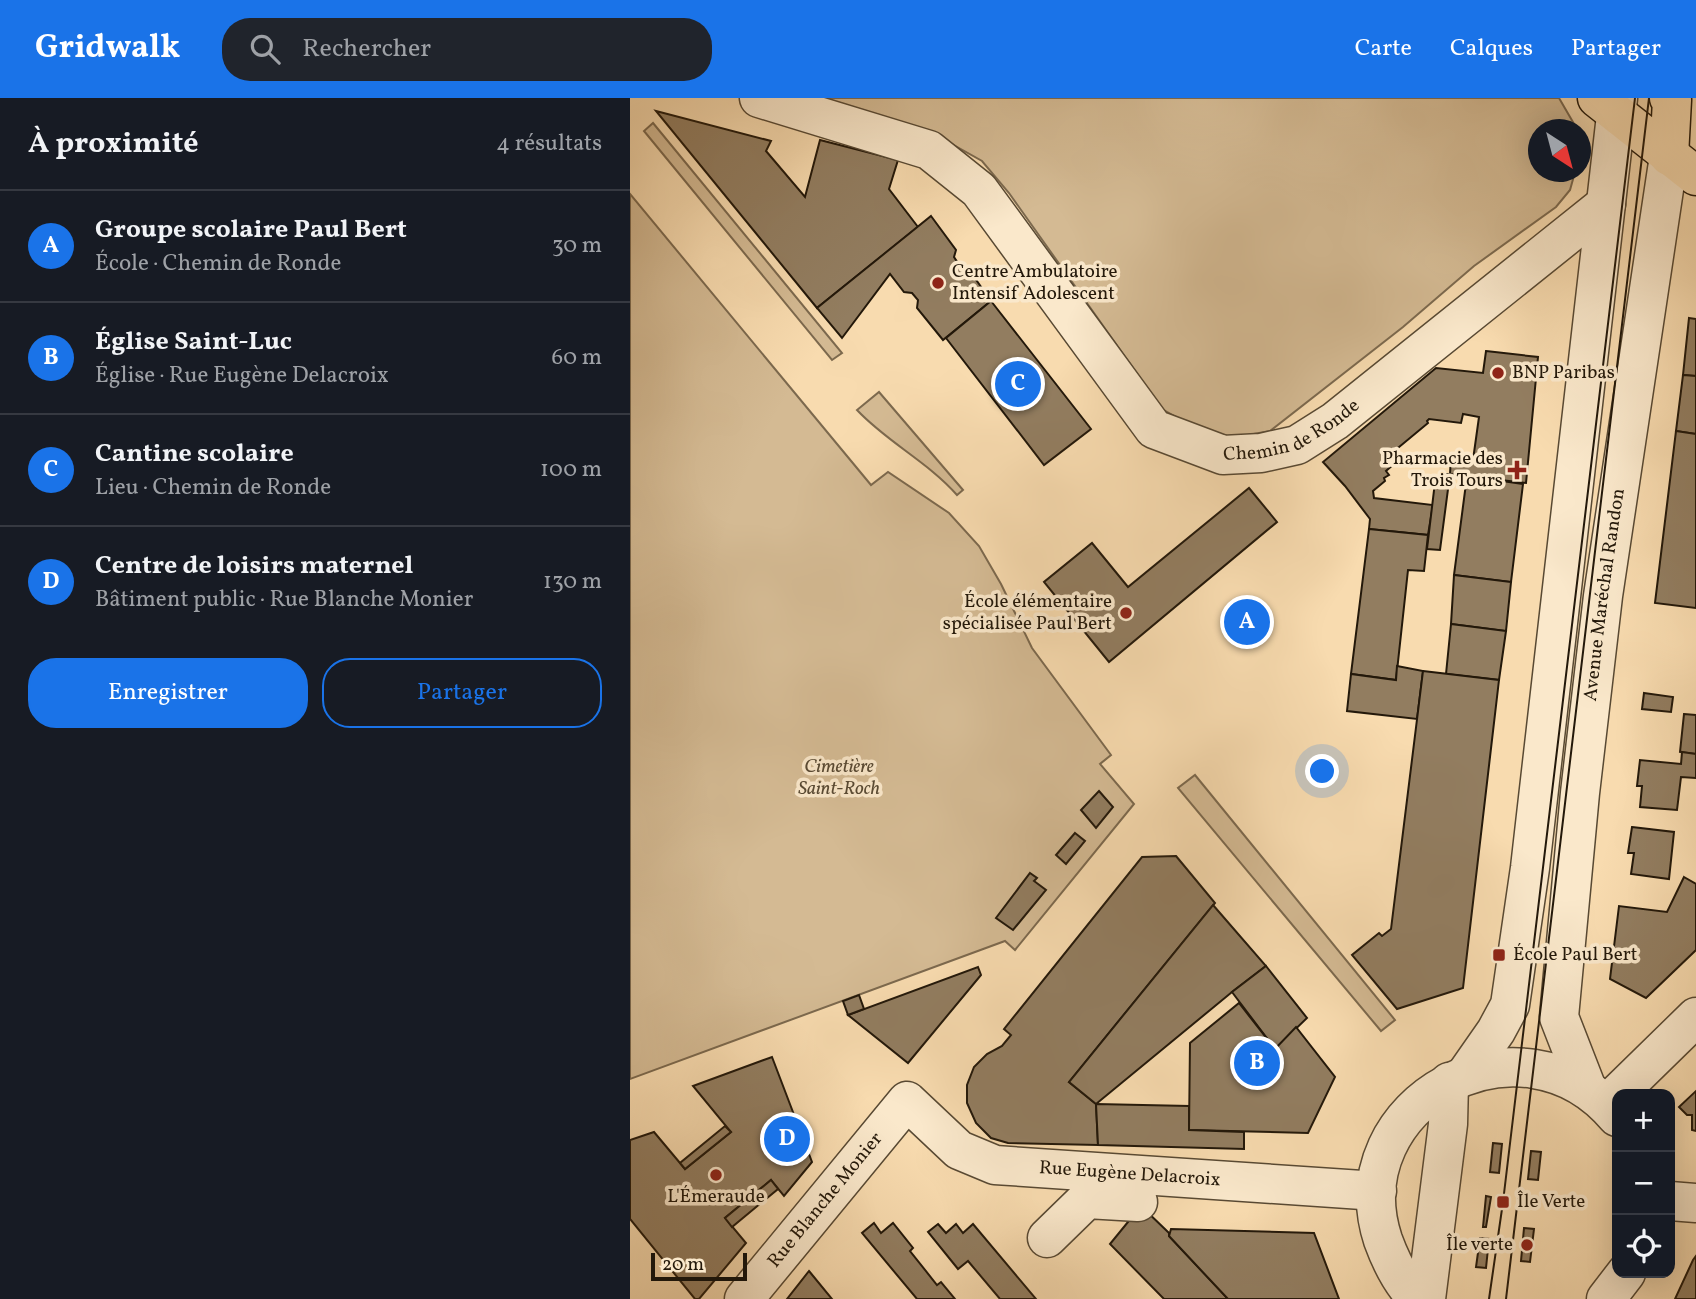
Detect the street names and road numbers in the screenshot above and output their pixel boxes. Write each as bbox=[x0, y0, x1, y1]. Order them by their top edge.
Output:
street label: Chemin de Ronde bbox=[1223, 393, 1365, 468]
street label: Avenue Maréchal Randon bbox=[1578, 487, 1632, 703]
street label: Rue Blanche Monier bbox=[762, 1127, 889, 1274]
street label: Rue Eugène Delacroix bbox=[1038, 1155, 1221, 1193]

